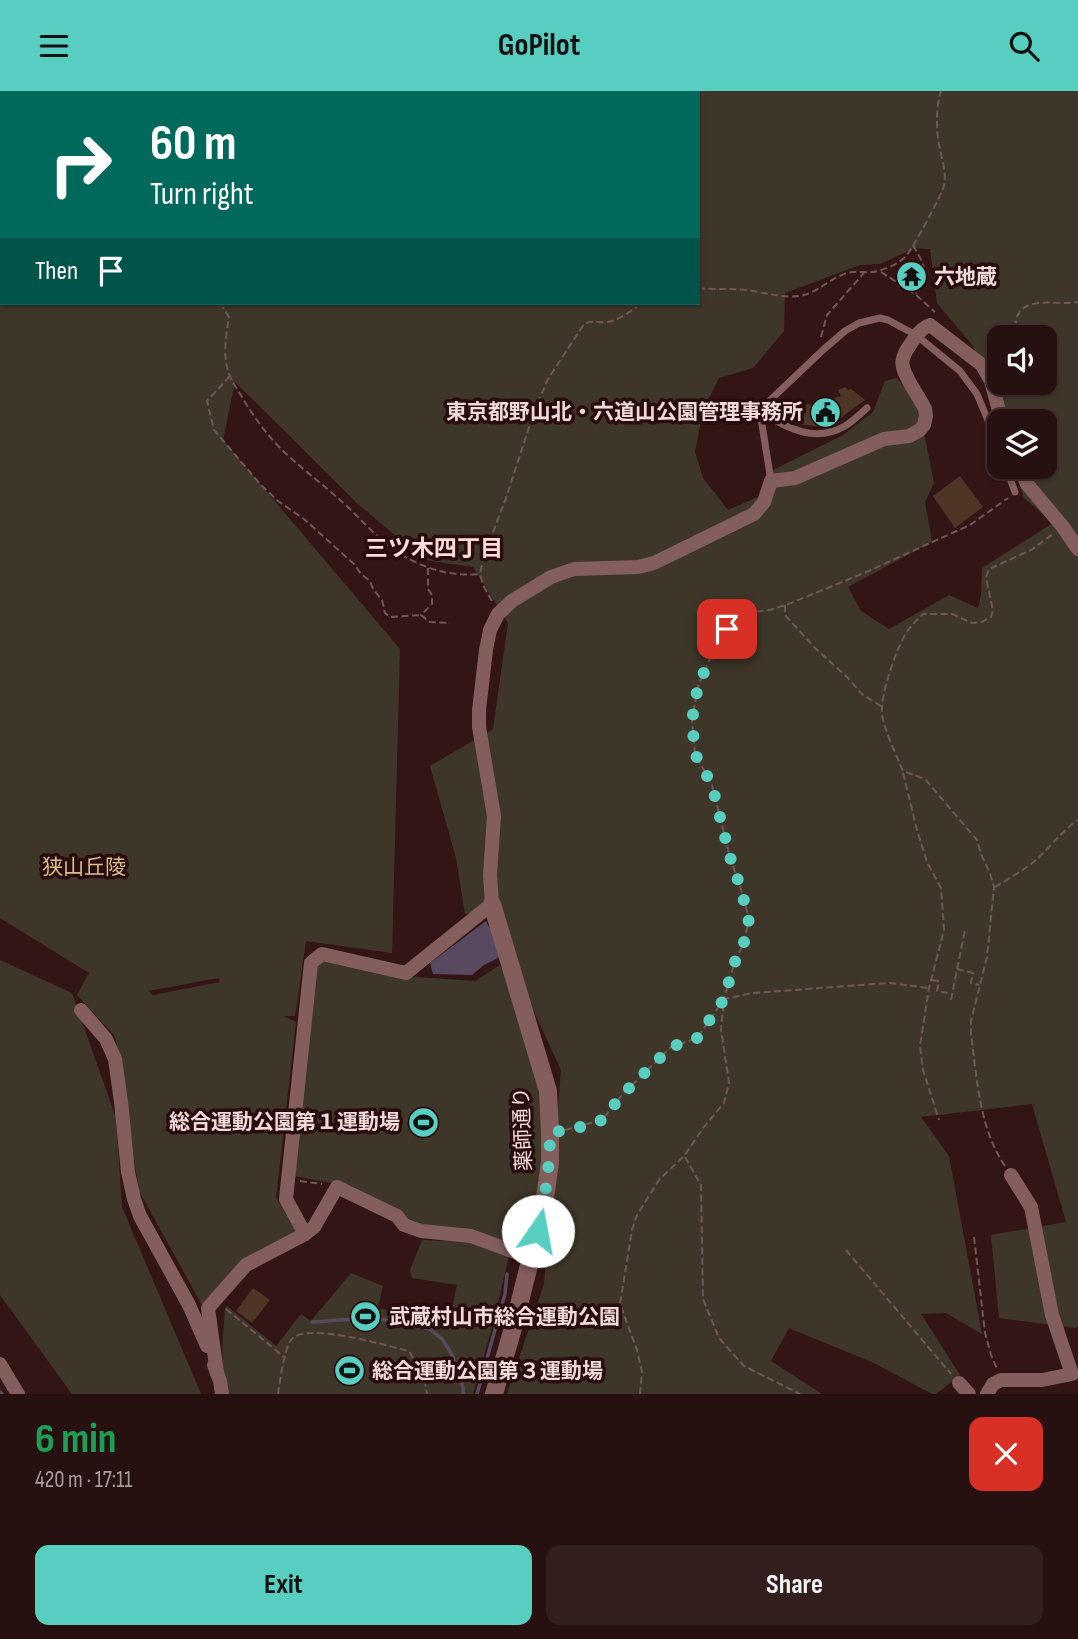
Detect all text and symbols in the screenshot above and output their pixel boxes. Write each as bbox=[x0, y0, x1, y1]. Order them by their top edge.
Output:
text: GoPilot bbox=[498, 26, 580, 65]
icon: menu bbox=[35, 27, 73, 65]
icon: search bbox=[1005, 27, 1043, 65]
text: 60 m bbox=[150, 115, 237, 174]
icon: right bbox=[35, 119, 126, 210]
text: Turn right bbox=[150, 175, 254, 214]
icon: arrive bbox=[92, 252, 130, 290]
text: Then bbox=[35, 256, 78, 287]
temple icon: 六地蔵 bbox=[894, 260, 928, 294]
place label: 六地蔵 bbox=[934, 265, 997, 290]
map controls bbox=[987, 325, 1057, 479]
button: sound bbox=[987, 325, 1057, 395]
public building icon: 東京都野山北・六道山公園管理事務所 bbox=[809, 395, 843, 429]
place label: 東京都野山北・六道山公園管理事務所 bbox=[446, 400, 803, 425]
button: layers bbox=[987, 409, 1057, 479]
district label: 三ツ木四丁目 bbox=[365, 535, 503, 563]
pin bbox=[697, 599, 757, 659]
icon: arrive bbox=[708, 610, 746, 648]
park label: 狭山丘陵 bbox=[42, 855, 126, 880]
street label: 薬師通り bbox=[509, 1087, 537, 1171]
sports icon: 総合運動公園第１運動場 bbox=[406, 1105, 440, 1139]
place label: 総合運動公園第１運動場 bbox=[169, 1110, 400, 1135]
position arrow bbox=[501, 1194, 575, 1268]
sports icon: 武蔵村山市総合運動公園 bbox=[349, 1300, 383, 1334]
place label: 武蔵村山市総合運動公園 bbox=[389, 1305, 620, 1330]
sports icon: 総合運動公園第３運動場 bbox=[332, 1354, 366, 1388]
place label: 総合運動公園第３運動場 bbox=[372, 1359, 603, 1384]
text: 6 min bbox=[35, 1414, 116, 1465]
button: close bbox=[969, 1417, 1043, 1491]
text: 420 m · 17:11 bbox=[35, 1466, 132, 1494]
button: Exit bbox=[35, 1545, 532, 1625]
button: Share bbox=[546, 1545, 1043, 1625]

